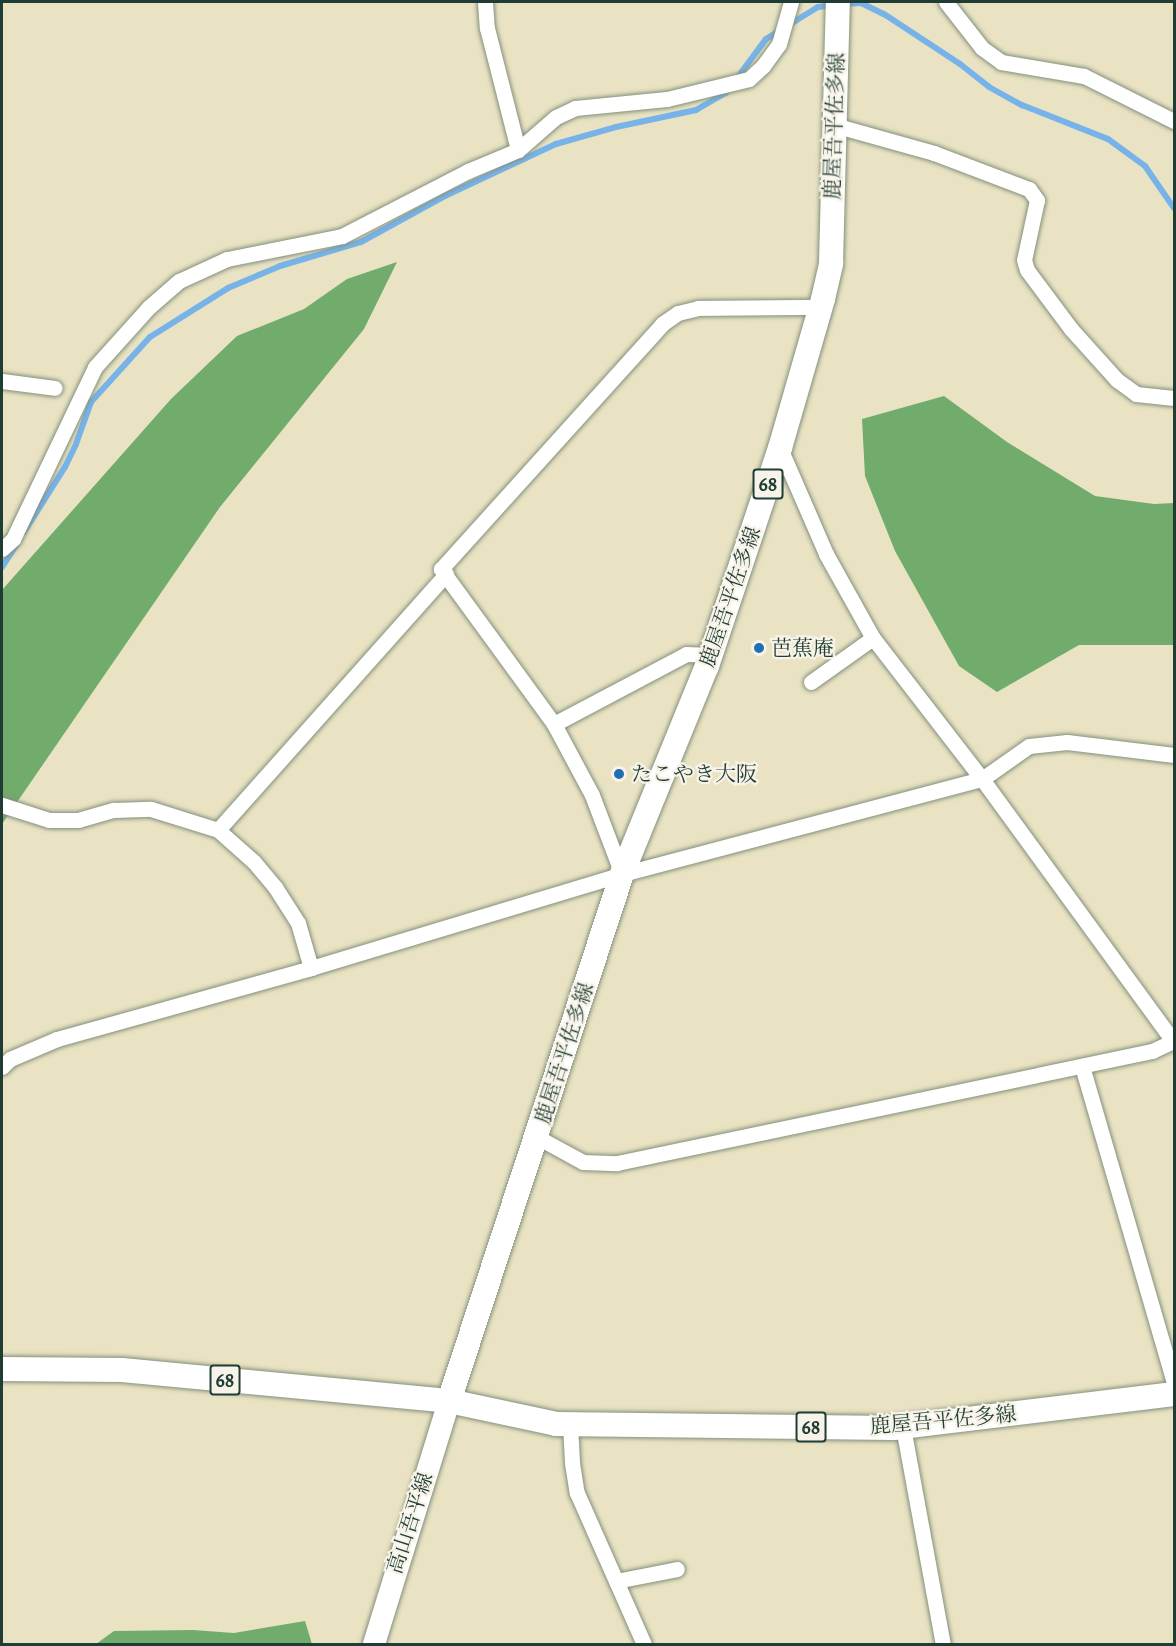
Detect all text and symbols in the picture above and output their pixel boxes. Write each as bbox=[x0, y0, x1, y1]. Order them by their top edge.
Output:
street label: 鹿屋吾平佐多線 bbox=[819, 52, 849, 200]
road number: 68 bbox=[752, 467, 784, 501]
street label: 鹿屋吾平佐多線 bbox=[694, 523, 766, 671]
place label: 芭蕉庵 bbox=[771, 635, 834, 661]
marker: 芭蕉庵 bbox=[752, 641, 766, 655]
place label: たこやき大阪 bbox=[631, 761, 757, 787]
marker: たこやき大阪 bbox=[612, 767, 626, 781]
street label: 鹿屋吾平佐多線 bbox=[529, 979, 599, 1127]
road number: 68 bbox=[208, 1363, 242, 1397]
street label: 鹿屋吾平佐多線 bbox=[869, 1401, 1017, 1439]
road number: 68 bbox=[794, 1410, 828, 1444]
street label: 高山吾平線 bbox=[382, 1469, 438, 1577]

